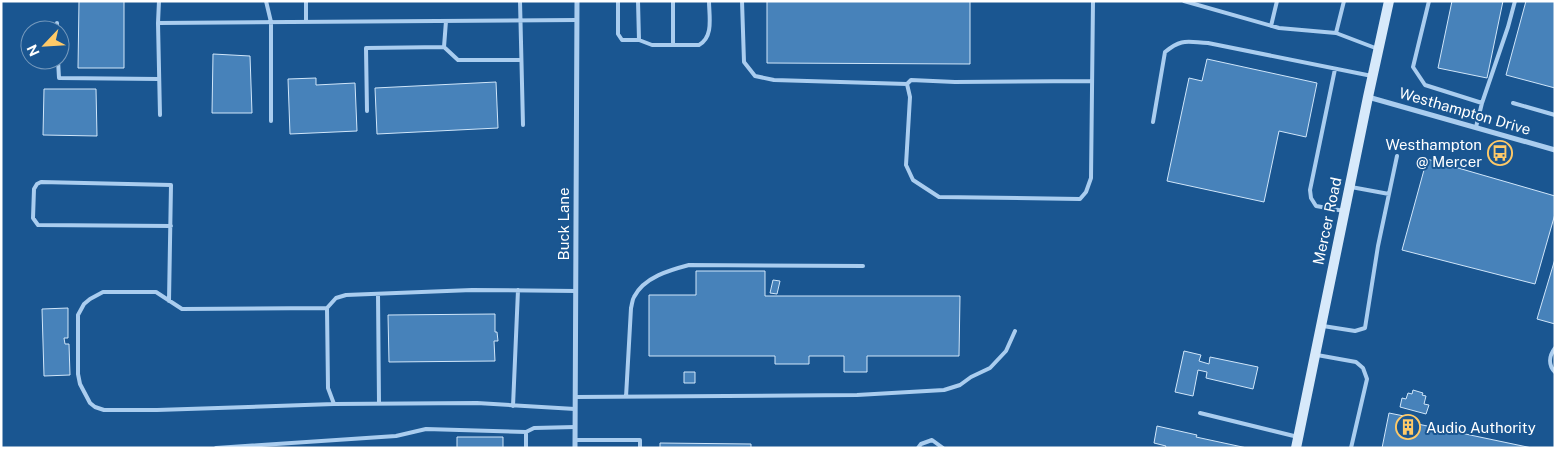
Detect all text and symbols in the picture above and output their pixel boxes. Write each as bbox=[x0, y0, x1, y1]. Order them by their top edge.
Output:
north arrow bbox=[20, 20, 70, 70]
text: N bbox=[24, 42, 43, 59]
street label: Westhampton Drive bbox=[1397, 84, 1533, 138]
place label: Westhampton @ Mercer bbox=[1385, 136, 1482, 170]
bus stop icon: Westhampton @ Mercer bbox=[1487, 140, 1513, 166]
street label: Mercer Road bbox=[1309, 176, 1345, 266]
street label: Buck Lane bbox=[555, 188, 572, 260]
building icon: Audio Authority bbox=[1395, 414, 1421, 440]
place label: Audio Authority bbox=[1426, 419, 1536, 436]

